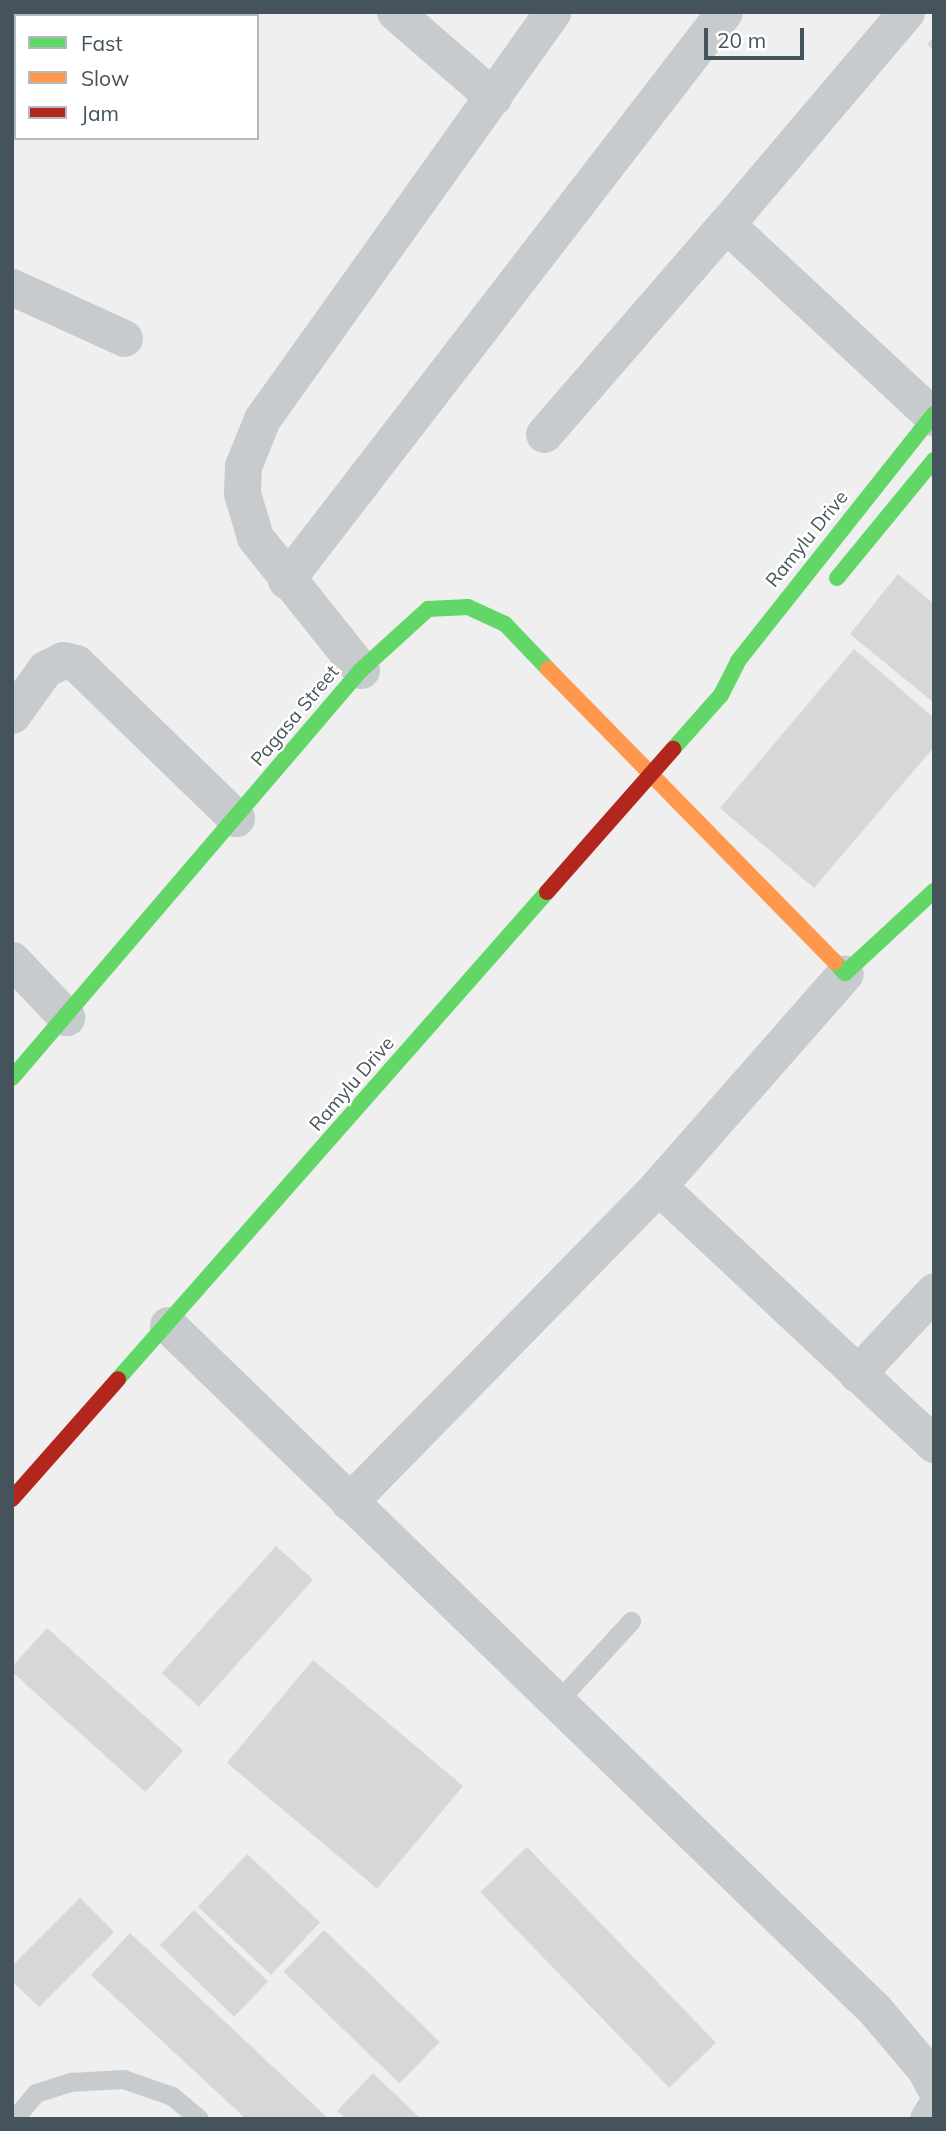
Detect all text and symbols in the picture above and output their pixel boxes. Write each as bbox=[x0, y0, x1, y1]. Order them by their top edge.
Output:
legend bbox=[14, 14, 259, 140]
scale bar bbox=[708, 14, 808, 58]
text: 20 m bbox=[717, 27, 766, 53]
text: Fast bbox=[81, 30, 123, 56]
text: Slow bbox=[81, 65, 129, 91]
text: Jam bbox=[81, 100, 119, 126]
street label: Ramylu Drive bbox=[761, 486, 853, 592]
street label: Pagasa Street bbox=[246, 661, 344, 771]
street label: Ramylu Drive bbox=[305, 1032, 399, 1136]

